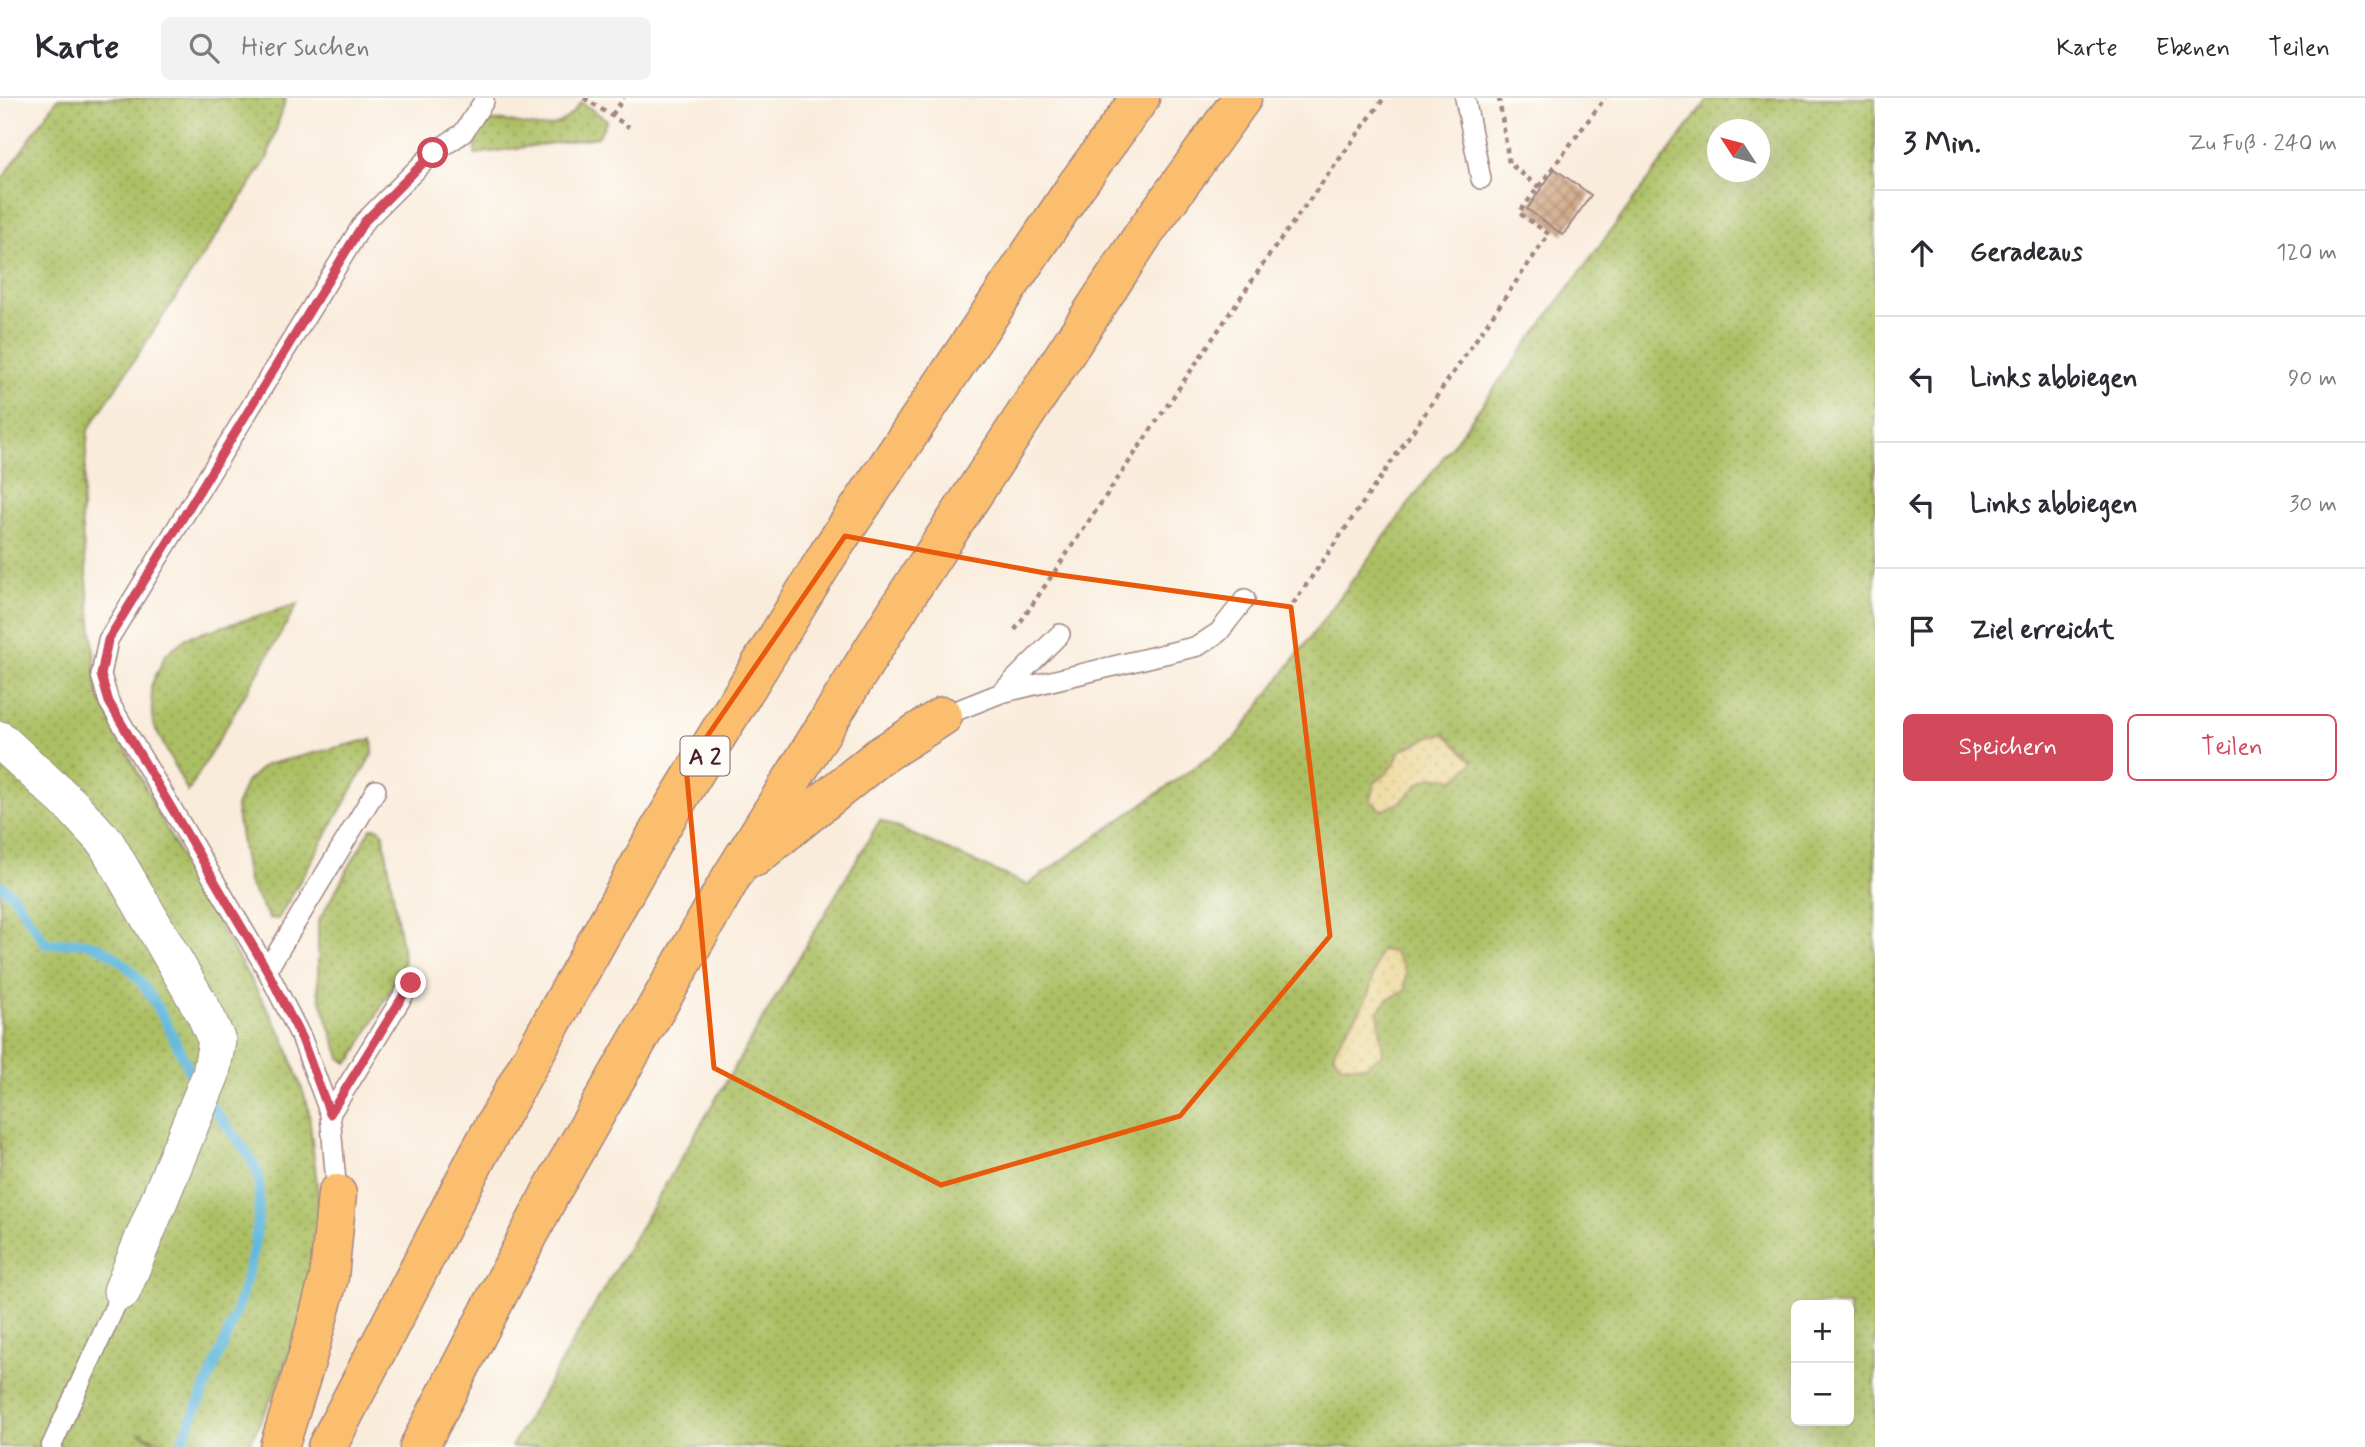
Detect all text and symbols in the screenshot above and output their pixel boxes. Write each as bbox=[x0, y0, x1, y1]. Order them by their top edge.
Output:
search box bbox=[161, 17, 651, 80]
text: Karte bbox=[35, 26, 119, 70]
icon: search bbox=[185, 29, 223, 67]
text: Hier suchen bbox=[241, 31, 370, 65]
text: Karte bbox=[2056, 33, 2118, 64]
text: Ebenen bbox=[2156, 33, 2230, 64]
text: Teilen bbox=[2268, 33, 2330, 64]
north arrow bbox=[1707, 119, 1770, 182]
text: 3 Min. bbox=[1903, 124, 1981, 163]
text: Zu Fuß · 240 m bbox=[2188, 129, 2337, 159]
route start bbox=[417, 137, 448, 168]
icon: ahead bbox=[1903, 234, 1941, 272]
text: Geradeaus bbox=[1970, 236, 2083, 270]
text: 120 m bbox=[2276, 238, 2337, 268]
icon: left bbox=[1903, 360, 1941, 398]
text: Links abbiegen bbox=[1970, 362, 2138, 396]
text: 90 m bbox=[2288, 364, 2337, 394]
icon: left bbox=[1903, 486, 1941, 524]
text: Links abbiegen bbox=[1970, 488, 2138, 522]
text: 30 m bbox=[2289, 490, 2337, 520]
icon: arrive bbox=[1903, 612, 1941, 650]
text: Ziel erreicht bbox=[1970, 614, 2114, 648]
button: Speichern bbox=[1903, 714, 2113, 781]
button: Teilen bbox=[2127, 714, 2337, 781]
road number: A 2 bbox=[680, 736, 730, 776]
route end bbox=[395, 967, 426, 998]
map controls bbox=[1791, 1300, 1854, 1426]
button: + bbox=[1791, 1300, 1854, 1363]
button: − bbox=[1791, 1363, 1854, 1426]

